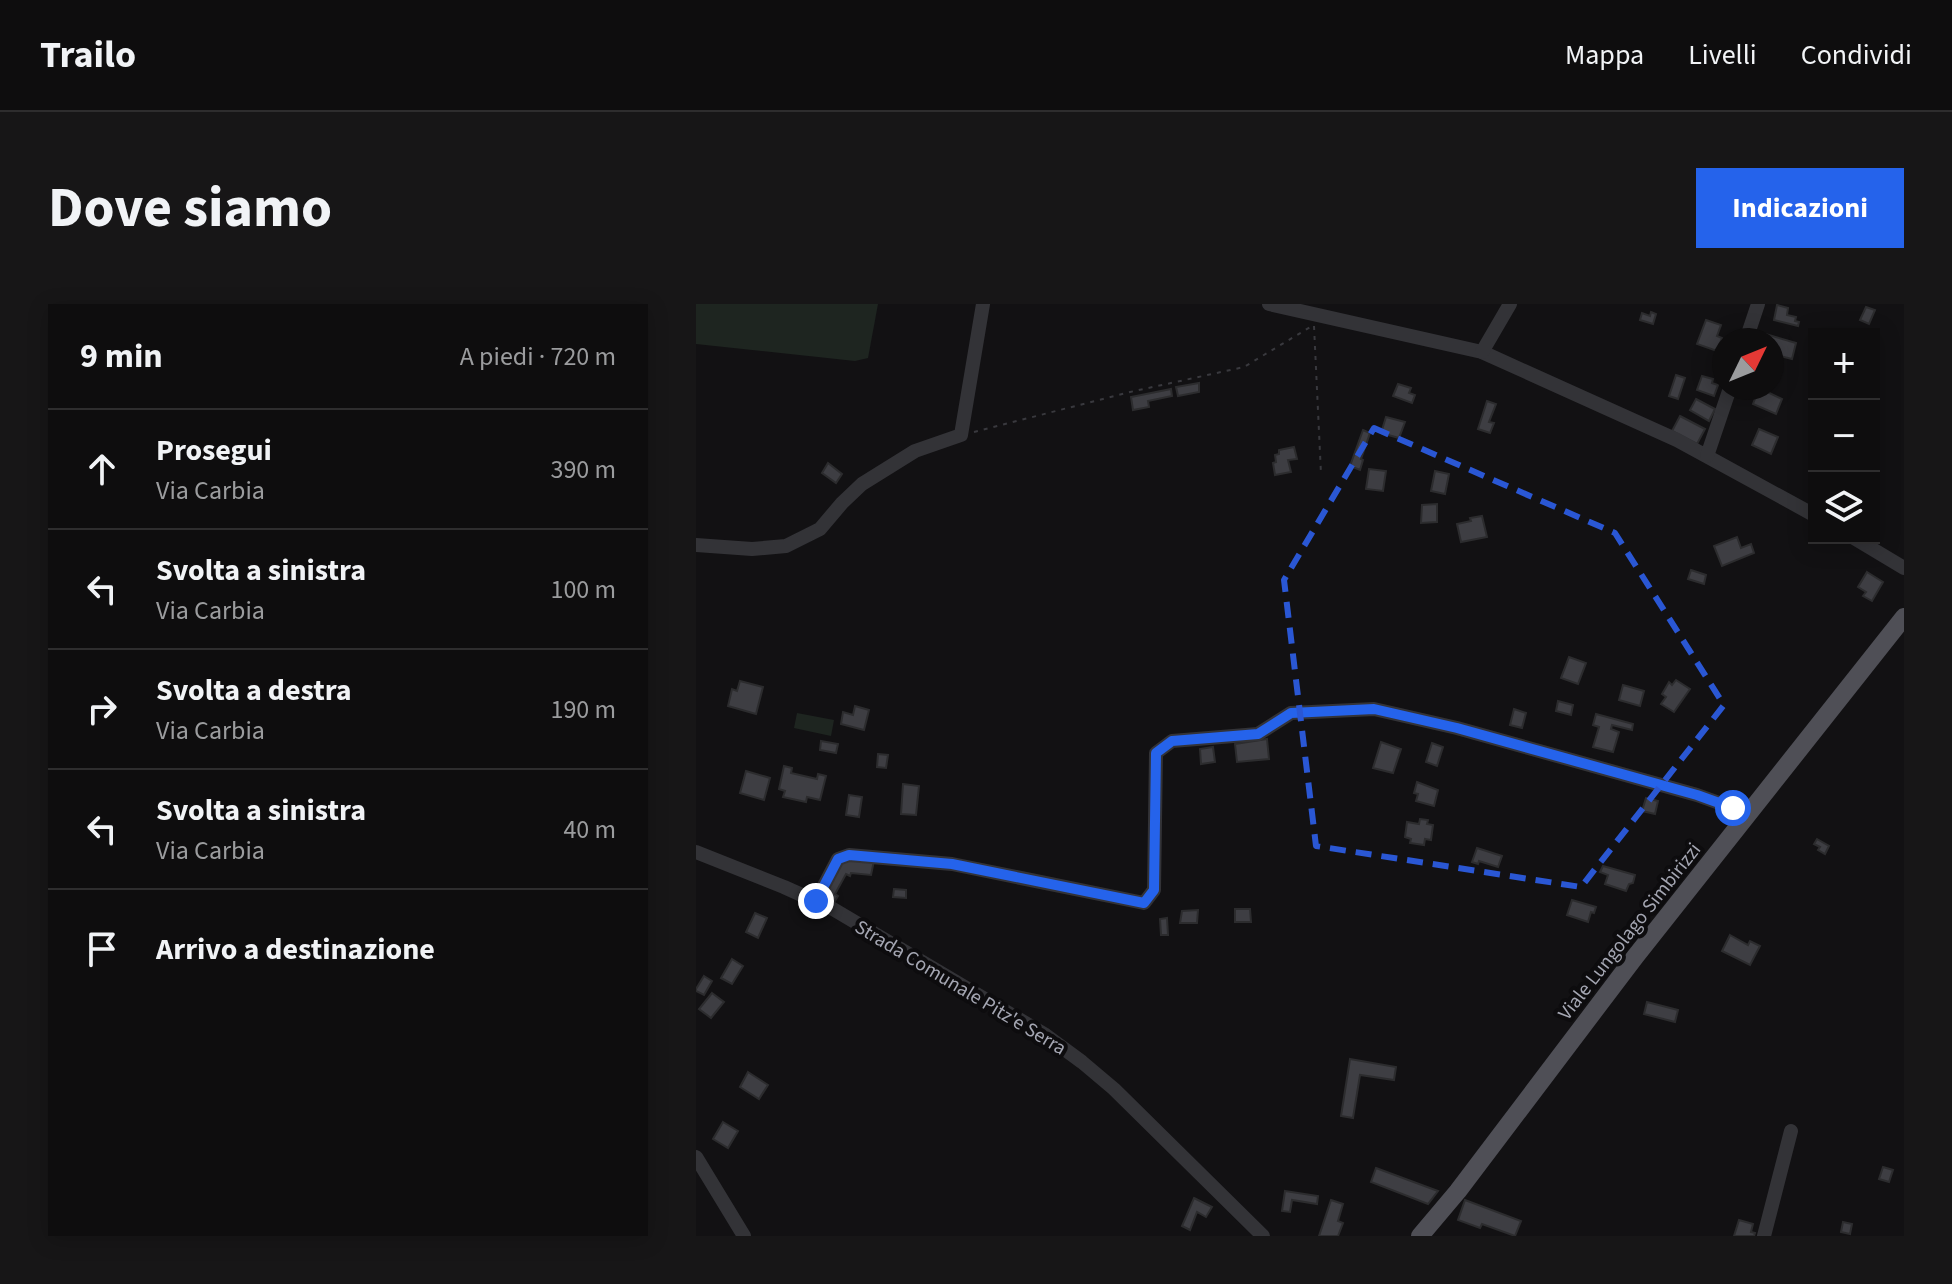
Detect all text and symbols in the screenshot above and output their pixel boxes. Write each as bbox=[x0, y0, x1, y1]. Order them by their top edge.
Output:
text: Trailo bbox=[40, 28, 136, 82]
text: Mappa bbox=[1565, 35, 1644, 75]
text: Livelli bbox=[1688, 35, 1757, 75]
text: Condividi bbox=[1801, 35, 1912, 75]
button: Indicazioni bbox=[1696, 168, 1904, 248]
text: Dove siamo bbox=[48, 169, 332, 248]
north arrow bbox=[1712, 328, 1784, 400]
map controls bbox=[1808, 328, 1880, 544]
button: + bbox=[1808, 328, 1880, 400]
text: 9 min bbox=[80, 332, 163, 381]
text: A piedi · 720 m bbox=[460, 338, 616, 375]
button: − bbox=[1808, 400, 1880, 472]
text: Prosegui bbox=[156, 429, 272, 472]
icon: ahead bbox=[80, 447, 124, 491]
text: 390 m bbox=[550, 451, 616, 488]
text: Via Carbia bbox=[156, 472, 265, 509]
button: layers bbox=[1808, 472, 1880, 544]
text: Svolta a sinistra bbox=[156, 549, 366, 592]
icon: left bbox=[80, 567, 124, 611]
text: 100 m bbox=[550, 571, 616, 608]
text: Via Carbia bbox=[156, 592, 265, 629]
text: Svolta a destra bbox=[156, 669, 352, 712]
icon: right bbox=[80, 687, 124, 731]
text: 190 m bbox=[550, 691, 616, 728]
text: Via Carbia bbox=[156, 712, 265, 749]
text: Svolta a sinistra bbox=[156, 789, 366, 832]
route start bbox=[1715, 790, 1751, 826]
icon: left bbox=[80, 807, 124, 851]
text: 40 m bbox=[563, 811, 616, 848]
text: Via Carbia bbox=[156, 832, 265, 869]
street label: Viale Lungolago Simbirizzi bbox=[1552, 837, 1708, 1026]
route end bbox=[798, 883, 834, 919]
street label: Strada Comunale Pitz'e Serra bbox=[849, 913, 1072, 1062]
icon: arrive bbox=[80, 927, 124, 971]
text: Arrivo a destinazione bbox=[156, 928, 435, 971]

